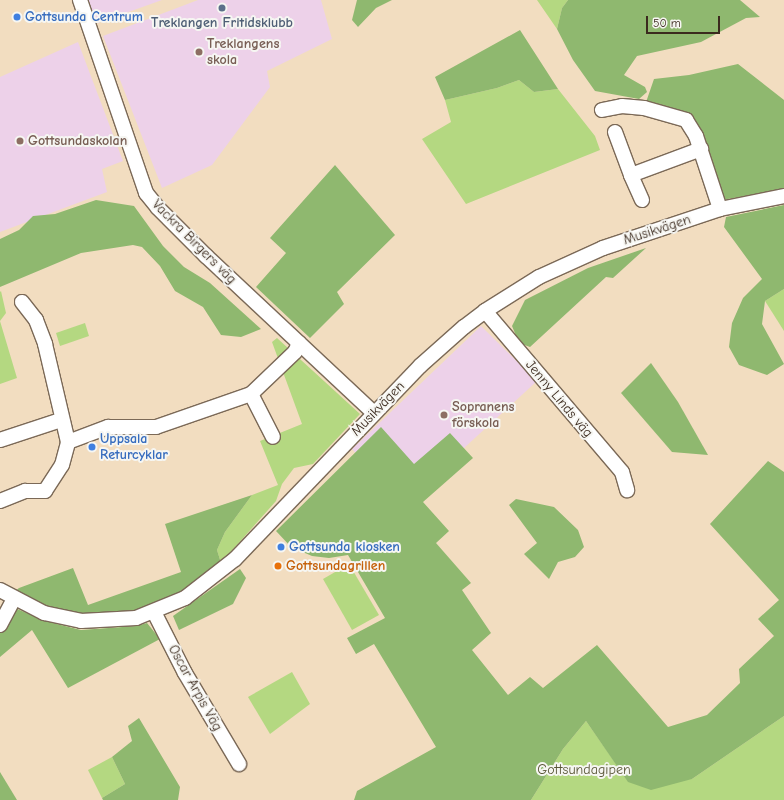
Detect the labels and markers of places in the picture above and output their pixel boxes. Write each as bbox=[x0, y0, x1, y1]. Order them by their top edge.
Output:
marker: Treklangen Fritidsklubb bbox=[217, 3, 227, 13]
place label: Gottsunda Centrum bbox=[25, 9, 143, 25]
marker: Gottsunda Centrum bbox=[12, 12, 22, 22]
place label: Treklangen Fritidsklubb bbox=[151, 15, 293, 31]
place label: Treklangens skola bbox=[207, 36, 279, 68]
marker: Treklangens skola bbox=[194, 47, 204, 57]
place label: Gottsundaskolan bbox=[28, 133, 127, 149]
marker: Gottsundaskolan bbox=[15, 136, 25, 146]
place label: Sopranens förskola bbox=[452, 399, 515, 432]
marker: Sopranens förskola bbox=[439, 410, 449, 420]
place label: Uppsala Returcyklar bbox=[100, 431, 168, 464]
marker: Uppsala Returcyklar bbox=[87, 442, 97, 452]
place label: Gottsunda kiosken bbox=[289, 539, 400, 555]
marker: Gottsunda kiosken bbox=[276, 542, 286, 552]
place label: Gottsundagrillen bbox=[286, 558, 385, 574]
marker: Gottsundagrillen bbox=[273, 561, 283, 571]

